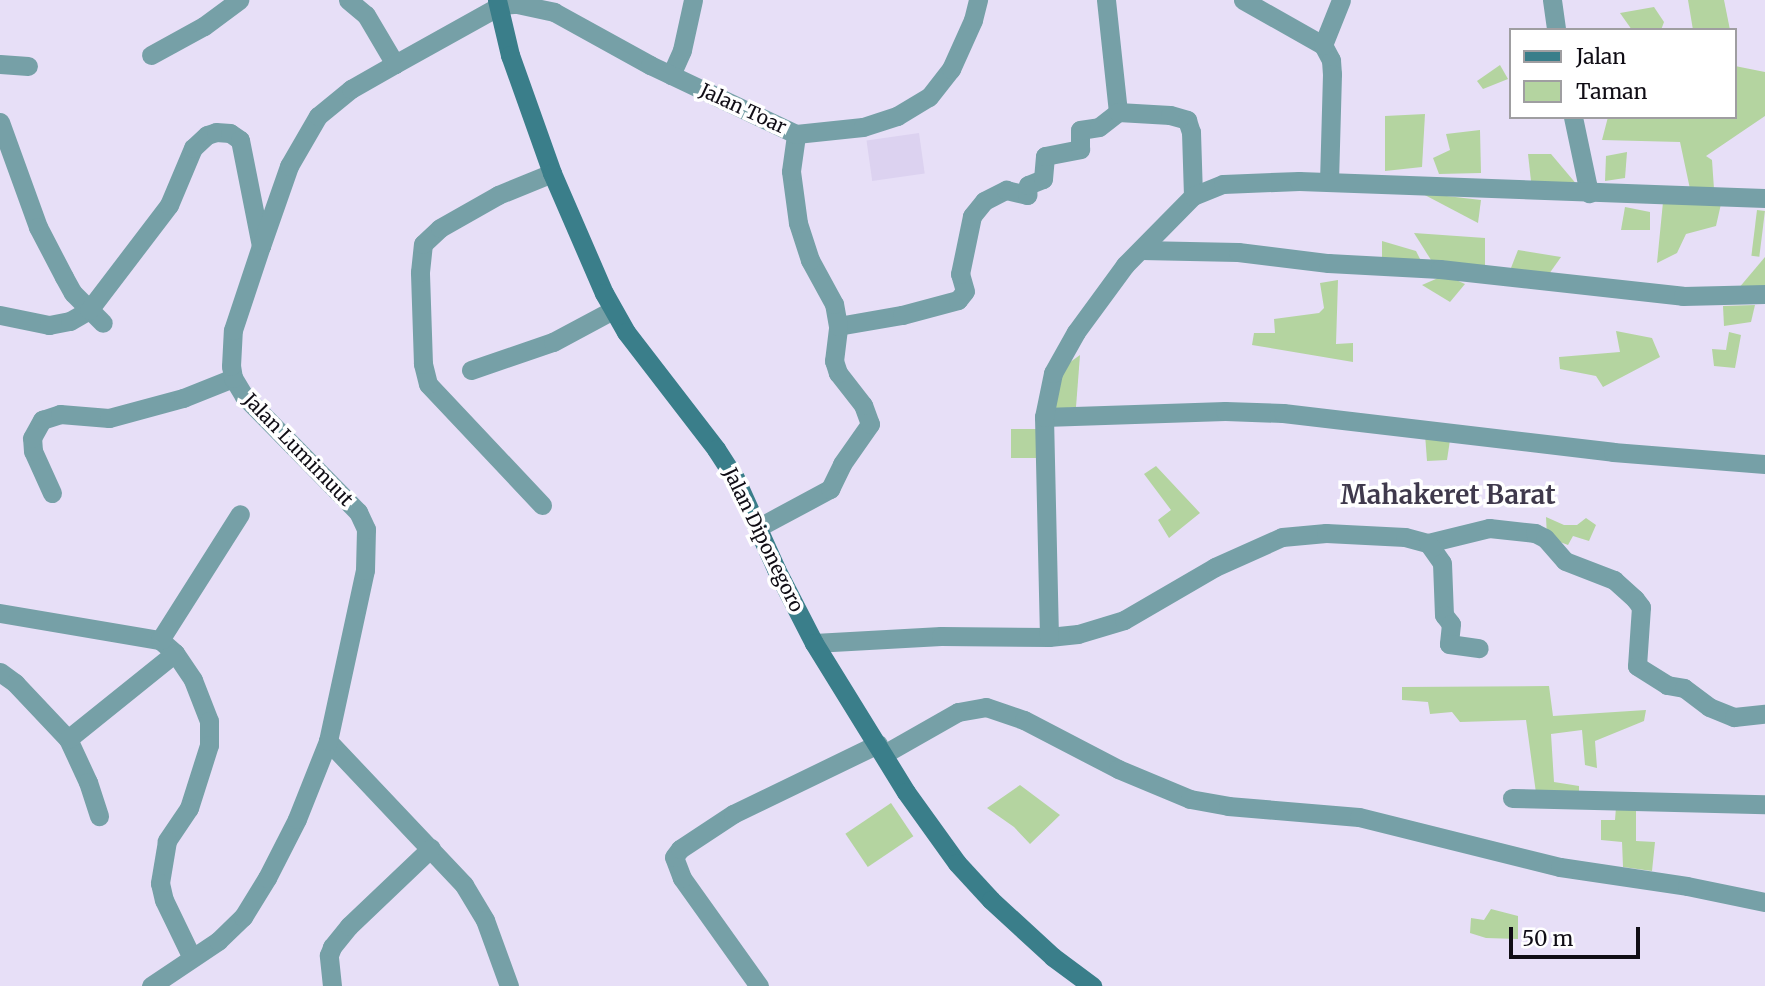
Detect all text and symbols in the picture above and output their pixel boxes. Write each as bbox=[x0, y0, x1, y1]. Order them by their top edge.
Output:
legend bbox=[1510, 28, 1737, 119]
text: Jalan bbox=[1576, 43, 1626, 70]
text: Taman bbox=[1576, 78, 1647, 105]
street label: Jalan Toar bbox=[696, 79, 790, 139]
street label: Jalan Lumimuut bbox=[239, 389, 357, 511]
street label: Jalan Diponegoro bbox=[718, 464, 808, 616]
district label: Mahakeret Barat bbox=[1340, 479, 1556, 511]
scale bar bbox=[1513, 912, 1644, 956]
text: 50 m bbox=[1522, 925, 1573, 952]

